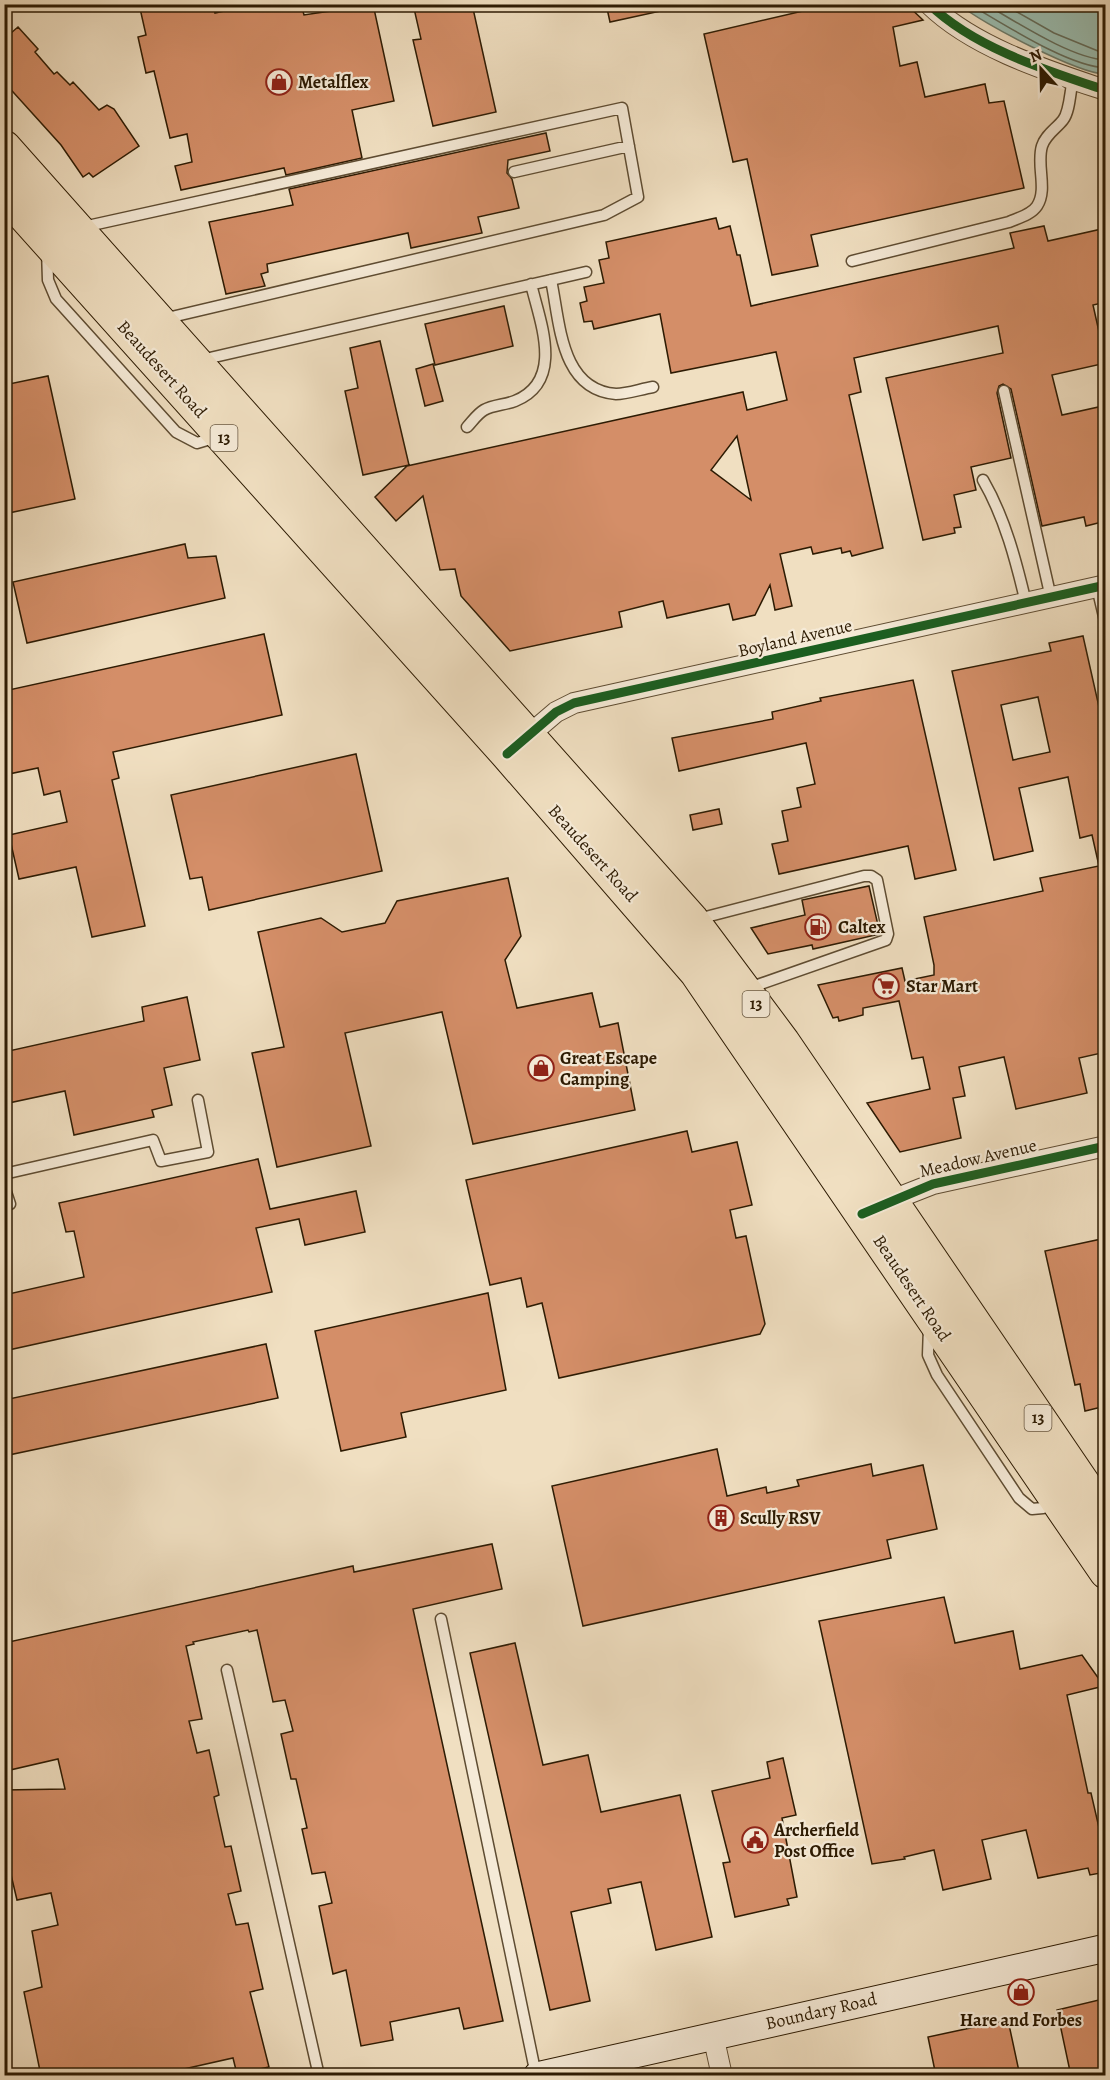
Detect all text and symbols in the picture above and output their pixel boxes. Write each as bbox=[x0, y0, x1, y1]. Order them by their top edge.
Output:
north arrow bbox=[1011, 39, 1071, 99]
text: N bbox=[1026, 44, 1046, 68]
shop icon: Metalflex bbox=[264, 67, 294, 97]
place label: Metalflex bbox=[298, 70, 369, 94]
street label: Beaudesert Road bbox=[112, 315, 213, 423]
road number: 13 bbox=[210, 425, 238, 451]
street label: Boyland Avenue bbox=[735, 613, 855, 663]
street label: Beaudesert Road bbox=[543, 799, 644, 907]
fuel station icon: Caltex bbox=[803, 912, 833, 942]
place label: Caltex bbox=[838, 915, 886, 939]
supermarket icon: Star Mart bbox=[871, 971, 901, 1001]
place label: Star Mart bbox=[906, 974, 978, 998]
road number: 13 bbox=[742, 991, 770, 1017]
place label: Great Escape Camping bbox=[560, 1046, 657, 1091]
shop icon: Great Escape Camping bbox=[526, 1053, 556, 1083]
street label: Meadow Avenue bbox=[917, 1133, 1039, 1183]
street label: Beaudesert Road bbox=[867, 1230, 957, 1346]
road number: 13 bbox=[1024, 1405, 1052, 1431]
building icon: Scully RSV bbox=[706, 1503, 736, 1533]
place label: Scully RSV bbox=[740, 1506, 821, 1530]
place label: Archerfield Post Office bbox=[773, 1818, 859, 1863]
public building icon: Archerfield Post Office bbox=[740, 1825, 770, 1855]
shop icon: Hare and Forbes bbox=[1006, 1977, 1036, 2007]
street label: Boundary Road bbox=[763, 1986, 879, 2035]
place label: Hare and Forbes bbox=[960, 2008, 1082, 2032]

